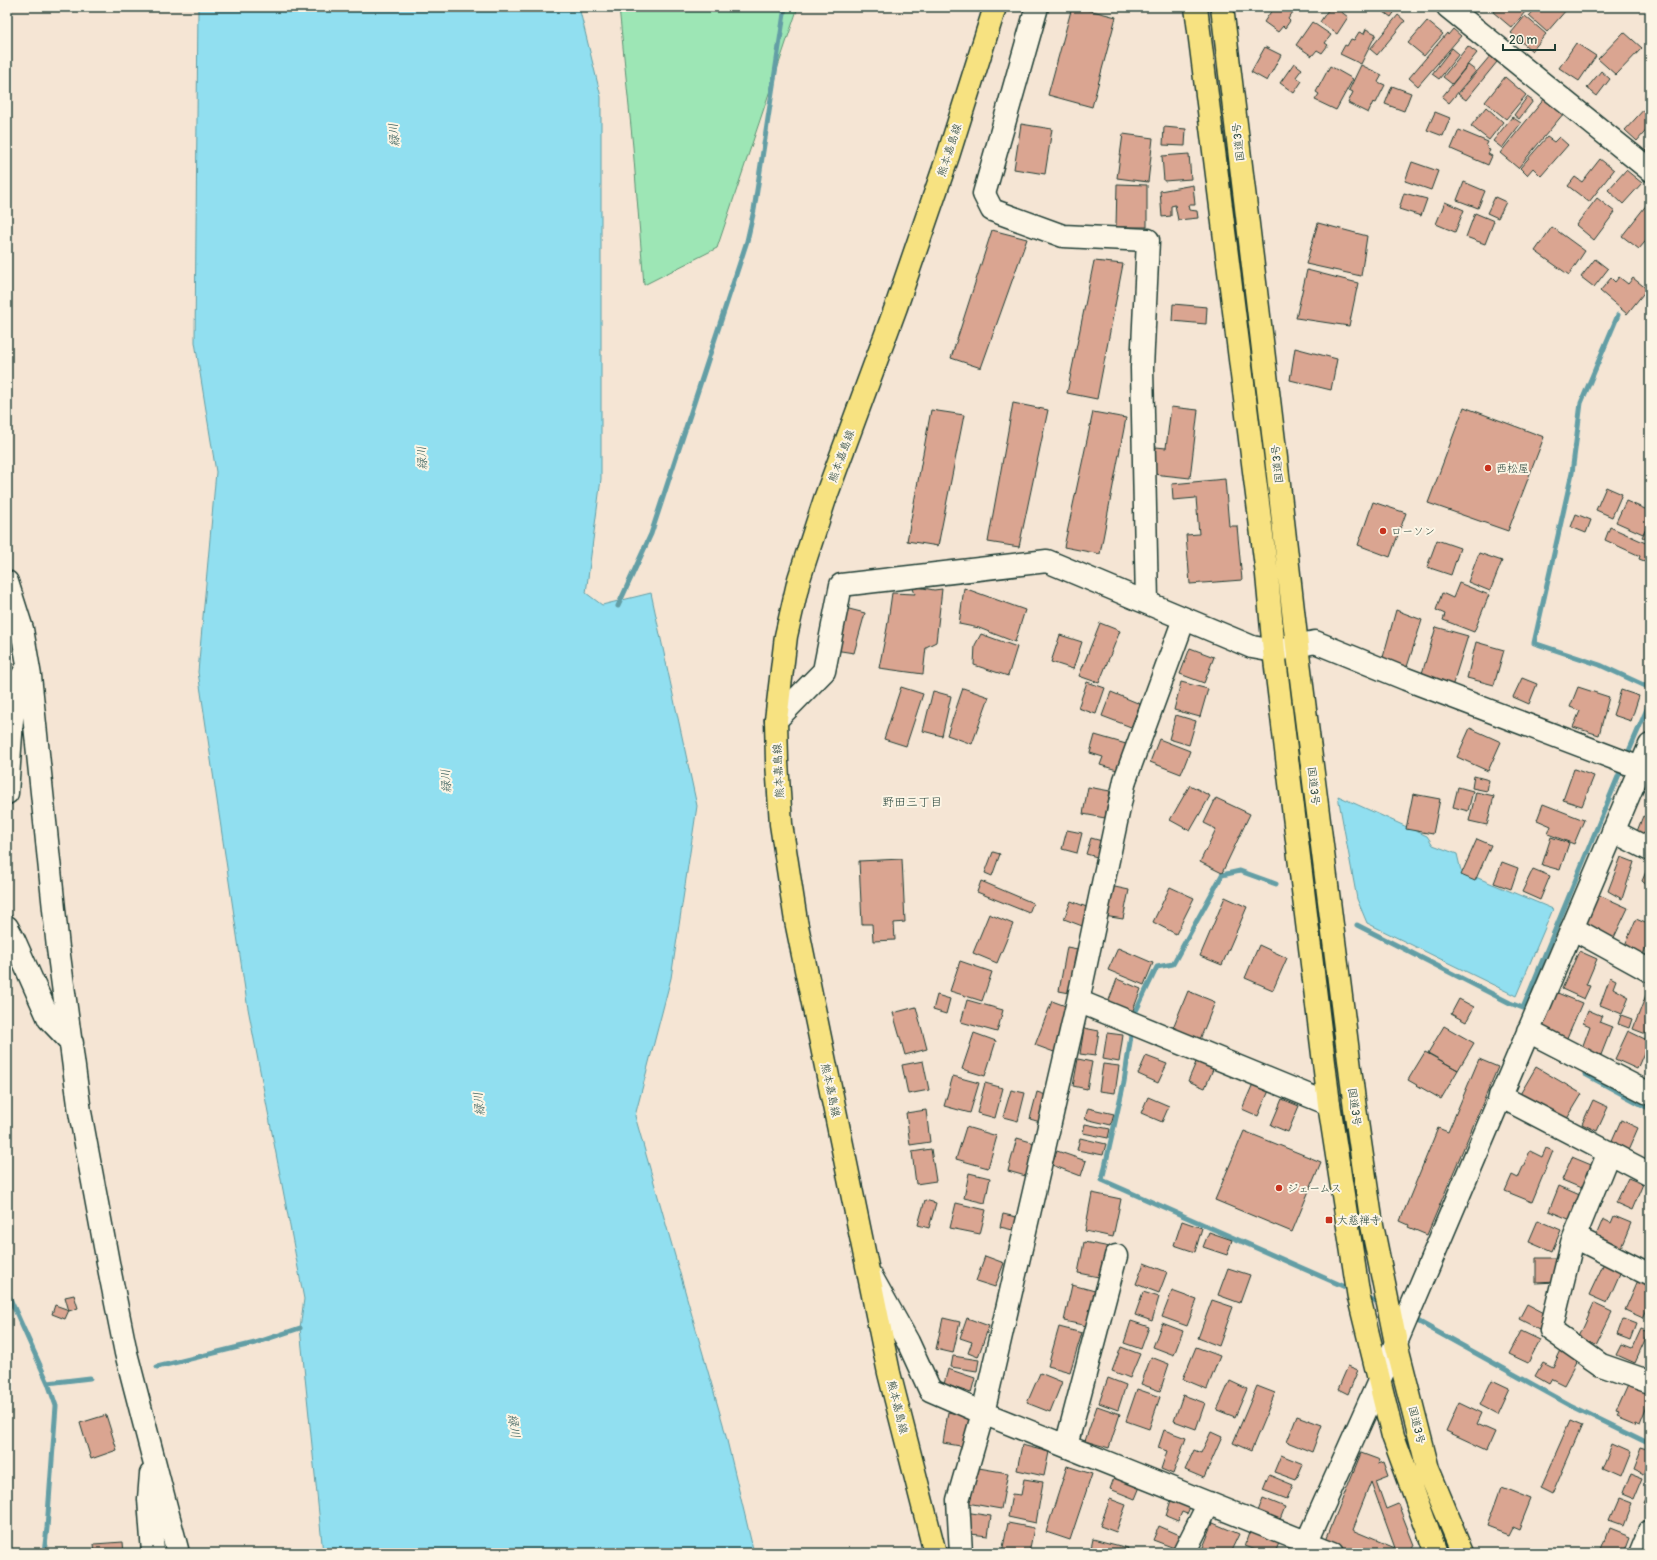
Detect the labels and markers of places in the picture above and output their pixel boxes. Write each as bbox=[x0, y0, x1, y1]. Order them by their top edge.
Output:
place label: 西松屋 bbox=[1496, 462, 1529, 475]
marker: 西松屋 bbox=[1483, 463, 1493, 473]
place label: ローソン bbox=[1391, 525, 1435, 538]
marker: ローソン bbox=[1378, 526, 1388, 536]
place label: ジェームス bbox=[1287, 1182, 1342, 1195]
marker: ジェームス bbox=[1274, 1183, 1284, 1193]
place label: 大慈禅寺 bbox=[1337, 1214, 1381, 1227]
marker: 大慈禅寺 bbox=[1324, 1215, 1334, 1225]

